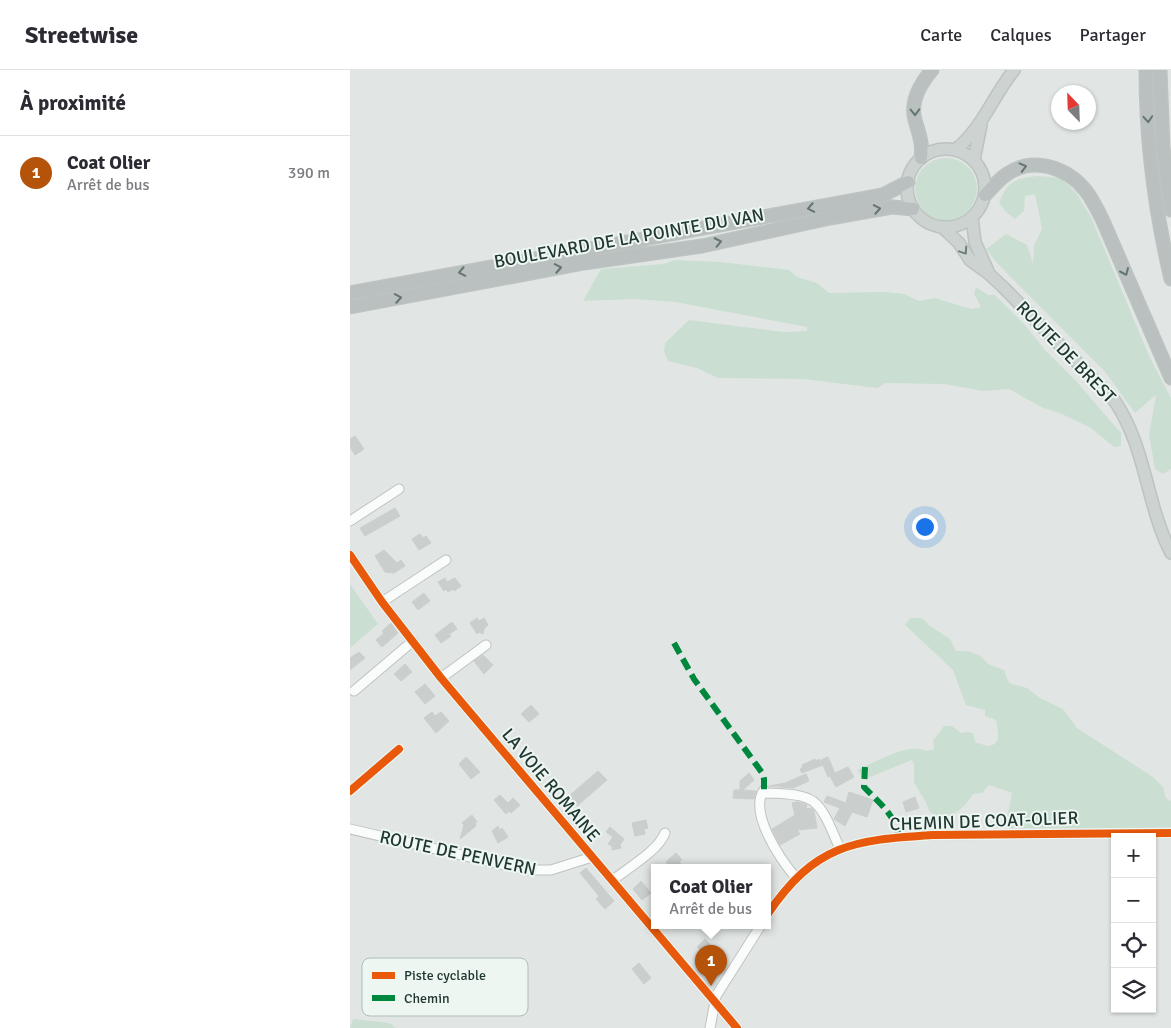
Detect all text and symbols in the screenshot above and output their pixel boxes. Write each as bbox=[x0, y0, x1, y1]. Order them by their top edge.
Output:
text: Streetwise bbox=[25, 20, 138, 50]
text: Carte bbox=[920, 24, 962, 46]
text: Calques bbox=[990, 24, 1052, 46]
text: Partager bbox=[1080, 24, 1146, 46]
north arrow bbox=[1051, 85, 1096, 130]
text: À proximité bbox=[20, 90, 126, 116]
one-way arrow bbox=[910, 109, 921, 117]
one-way arrow bbox=[1142, 115, 1153, 123]
text: Coat Olier bbox=[67, 151, 150, 175]
one-way arrow bbox=[1018, 162, 1027, 173]
text: 1 bbox=[32, 163, 40, 183]
text: 390 m bbox=[288, 163, 330, 183]
text: Arrêt de bus bbox=[67, 175, 150, 195]
one-way arrow bbox=[806, 202, 815, 212]
street label: BOULEVARD DE LA POINTE DU VAN bbox=[492, 203, 766, 273]
one-way arrow bbox=[873, 205, 882, 215]
one-way arrow bbox=[714, 237, 723, 248]
one-way arrow bbox=[958, 245, 967, 255]
one-way arrow bbox=[553, 264, 562, 274]
one-way arrow bbox=[457, 266, 466, 277]
one-way arrow bbox=[1119, 267, 1130, 276]
one-way arrow bbox=[394, 294, 402, 304]
street label: ROUTE DE BREST bbox=[1012, 296, 1120, 408]
your location bbox=[912, 514, 938, 540]
street label: LA VOIE ROMAINE bbox=[497, 724, 605, 846]
street label: CHEMIN DE COAT-OLIER bbox=[889, 807, 1079, 835]
street label: ROUTE DE PENVERN bbox=[378, 826, 538, 880]
map controls bbox=[1111, 833, 1156, 1013]
button: + bbox=[1111, 833, 1156, 878]
popup bbox=[651, 864, 771, 929]
text: Coat Olier bbox=[669, 875, 753, 899]
button: − bbox=[1111, 878, 1156, 923]
text: Arrêt de bus bbox=[669, 899, 752, 919]
button: locate bbox=[1111, 923, 1156, 968]
pin: 1 bbox=[695, 945, 727, 986]
legend bbox=[362, 958, 528, 1016]
text: Piste cyclable bbox=[404, 967, 486, 984]
button: layers bbox=[1111, 968, 1156, 1013]
text: Chemin bbox=[404, 990, 450, 1007]

